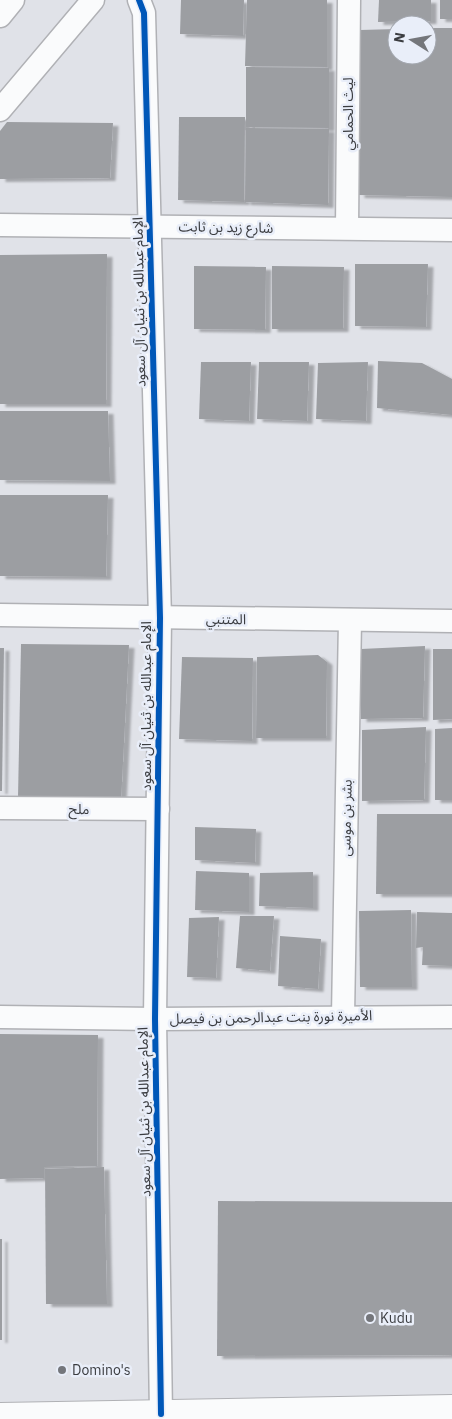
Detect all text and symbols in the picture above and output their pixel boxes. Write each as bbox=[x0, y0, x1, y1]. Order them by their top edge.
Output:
north arrow bbox=[387, 15, 437, 65]
text: N bbox=[389, 31, 409, 44]
street label: ليث الحمامي bbox=[339, 77, 359, 151]
street label: الإمام عبدالله بن ثنيان آل سعود bbox=[129, 217, 151, 387]
street label: شارع زيد بن ثابت bbox=[178, 217, 274, 239]
street label: المتنبي bbox=[206, 610, 246, 631]
street label: الإمام عبدالله بن ثنيان آل سعود bbox=[137, 621, 157, 791]
street label: بشر بن موسى bbox=[336, 779, 356, 857]
street label: ملح bbox=[68, 800, 89, 820]
street label: الأميرة نورة بنت عبدالرحمن بن فيصل bbox=[170, 1006, 372, 1028]
street label: الإمام عبدالله بن ثنيان آل سعود bbox=[134, 1027, 156, 1197]
place label: Kudu bbox=[380, 1309, 413, 1327]
marker: Kudu bbox=[364, 1312, 376, 1324]
place label: Domino's bbox=[72, 1361, 131, 1379]
marker: Domino's bbox=[56, 1364, 68, 1376]

